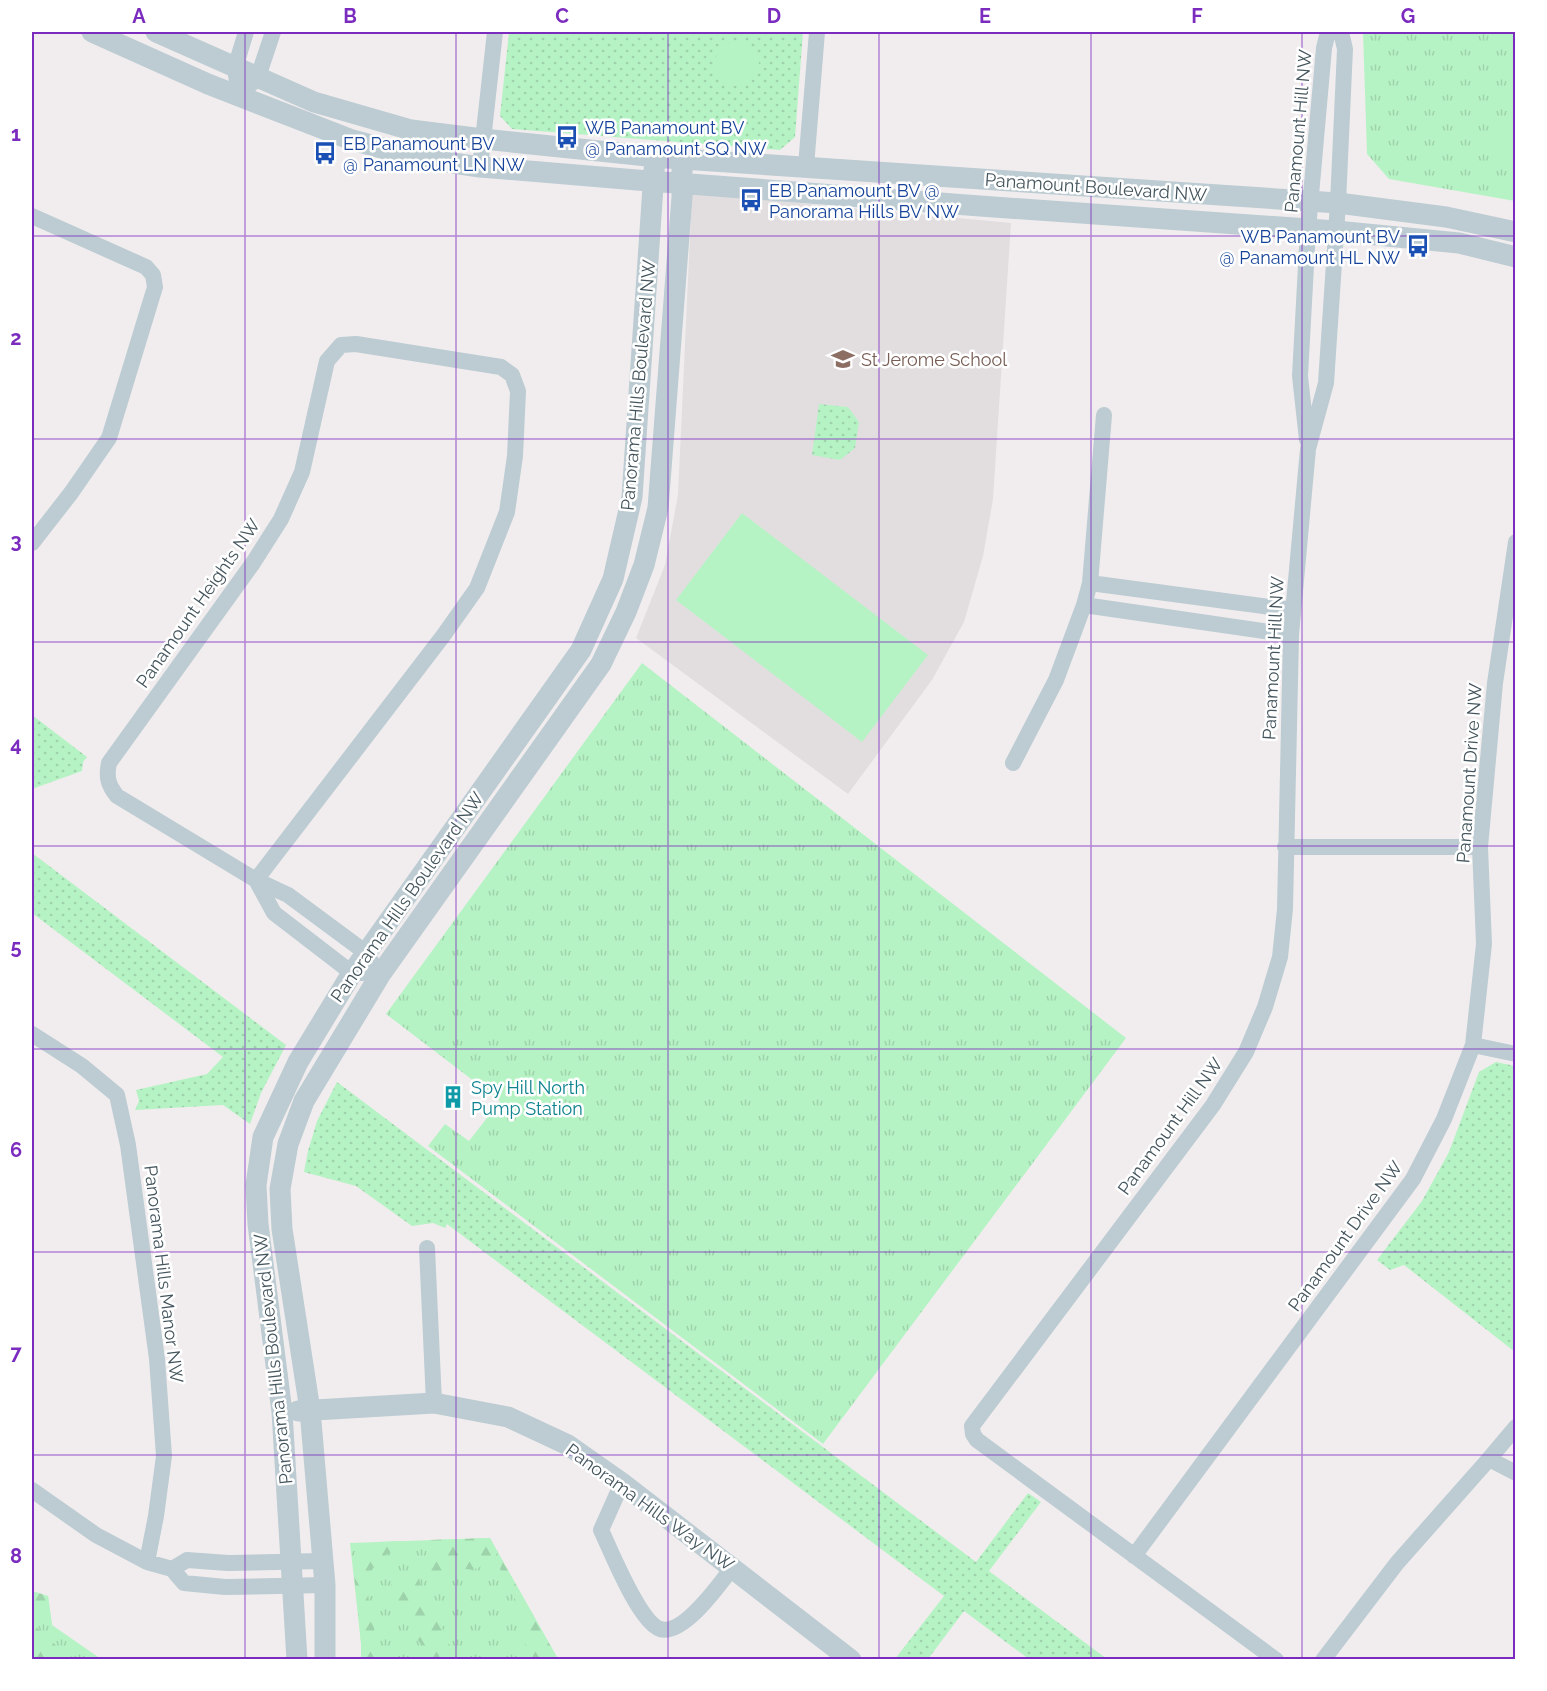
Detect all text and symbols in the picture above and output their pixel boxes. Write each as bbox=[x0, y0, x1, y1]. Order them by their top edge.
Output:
text: A bbox=[132, 4, 146, 28]
text: B bbox=[343, 4, 357, 28]
text: C bbox=[555, 4, 569, 28]
text: D bbox=[767, 4, 781, 28]
text: E bbox=[979, 4, 991, 28]
text: F bbox=[1191, 4, 1203, 28]
text: G bbox=[1401, 4, 1415, 28]
street label: Panamount Hill NW bbox=[1280, 48, 1316, 214]
place label: WB Panamount BV @ Panamount SQ NW bbox=[585, 117, 767, 159]
text: 1 bbox=[11, 122, 21, 146]
bus stop icon: WB Panamount BV @ Panamount SQ NW bbox=[554, 124, 580, 150]
place label: EB Panamount BV @ Panamount LN NW bbox=[343, 133, 525, 175]
bus stop icon: EB Panamount BV @ Panamount LN NW bbox=[312, 140, 338, 166]
street label: Panamount Boulevard NW bbox=[984, 169, 1208, 205]
place label: EB Panamount BV @ Panorama Hills BV NW bbox=[769, 180, 959, 222]
bus stop icon: EB Panamount BV @ Panorama Hills BV NW bbox=[738, 187, 764, 213]
place label: WB Panamount BV @ Panamount HL NW bbox=[1220, 226, 1400, 268]
bus stop icon: WB Panamount BV @ Panamount HL NW bbox=[1405, 233, 1431, 259]
street label: Panorama Hills Boulevard NW bbox=[617, 259, 659, 511]
text: 2 bbox=[10, 326, 22, 350]
school or university icon: St Jerome School bbox=[830, 346, 856, 372]
place label: St Jerome School bbox=[861, 349, 1007, 370]
street label: Panamount Heights NW bbox=[132, 514, 264, 692]
text: 3 bbox=[10, 529, 22, 553]
street label: Panamount Hill NW bbox=[1258, 575, 1288, 740]
street label: Panamount Drive NW bbox=[1452, 682, 1486, 864]
text: 4 bbox=[10, 732, 22, 756]
street label: Panorama Hills Boulevard NW bbox=[326, 788, 488, 1006]
text: 5 bbox=[10, 935, 22, 959]
street label: Panamount Hill NW bbox=[1113, 1053, 1227, 1198]
place label: Spy Hill North Pump Station bbox=[471, 1077, 585, 1119]
building icon: Spy Hill North Pump Station bbox=[440, 1084, 466, 1110]
text: 6 bbox=[10, 1138, 22, 1162]
street label: Panamount Drive NW bbox=[1283, 1157, 1407, 1315]
street label: Panorama Hills Manor NW bbox=[140, 1164, 188, 1384]
street label: Panorama Hills Boulevard NW bbox=[249, 1233, 297, 1485]
text: 7 bbox=[10, 1341, 22, 1365]
street label: Panorama Hills Way NW bbox=[562, 1439, 738, 1575]
text: 8 bbox=[10, 1544, 22, 1568]

